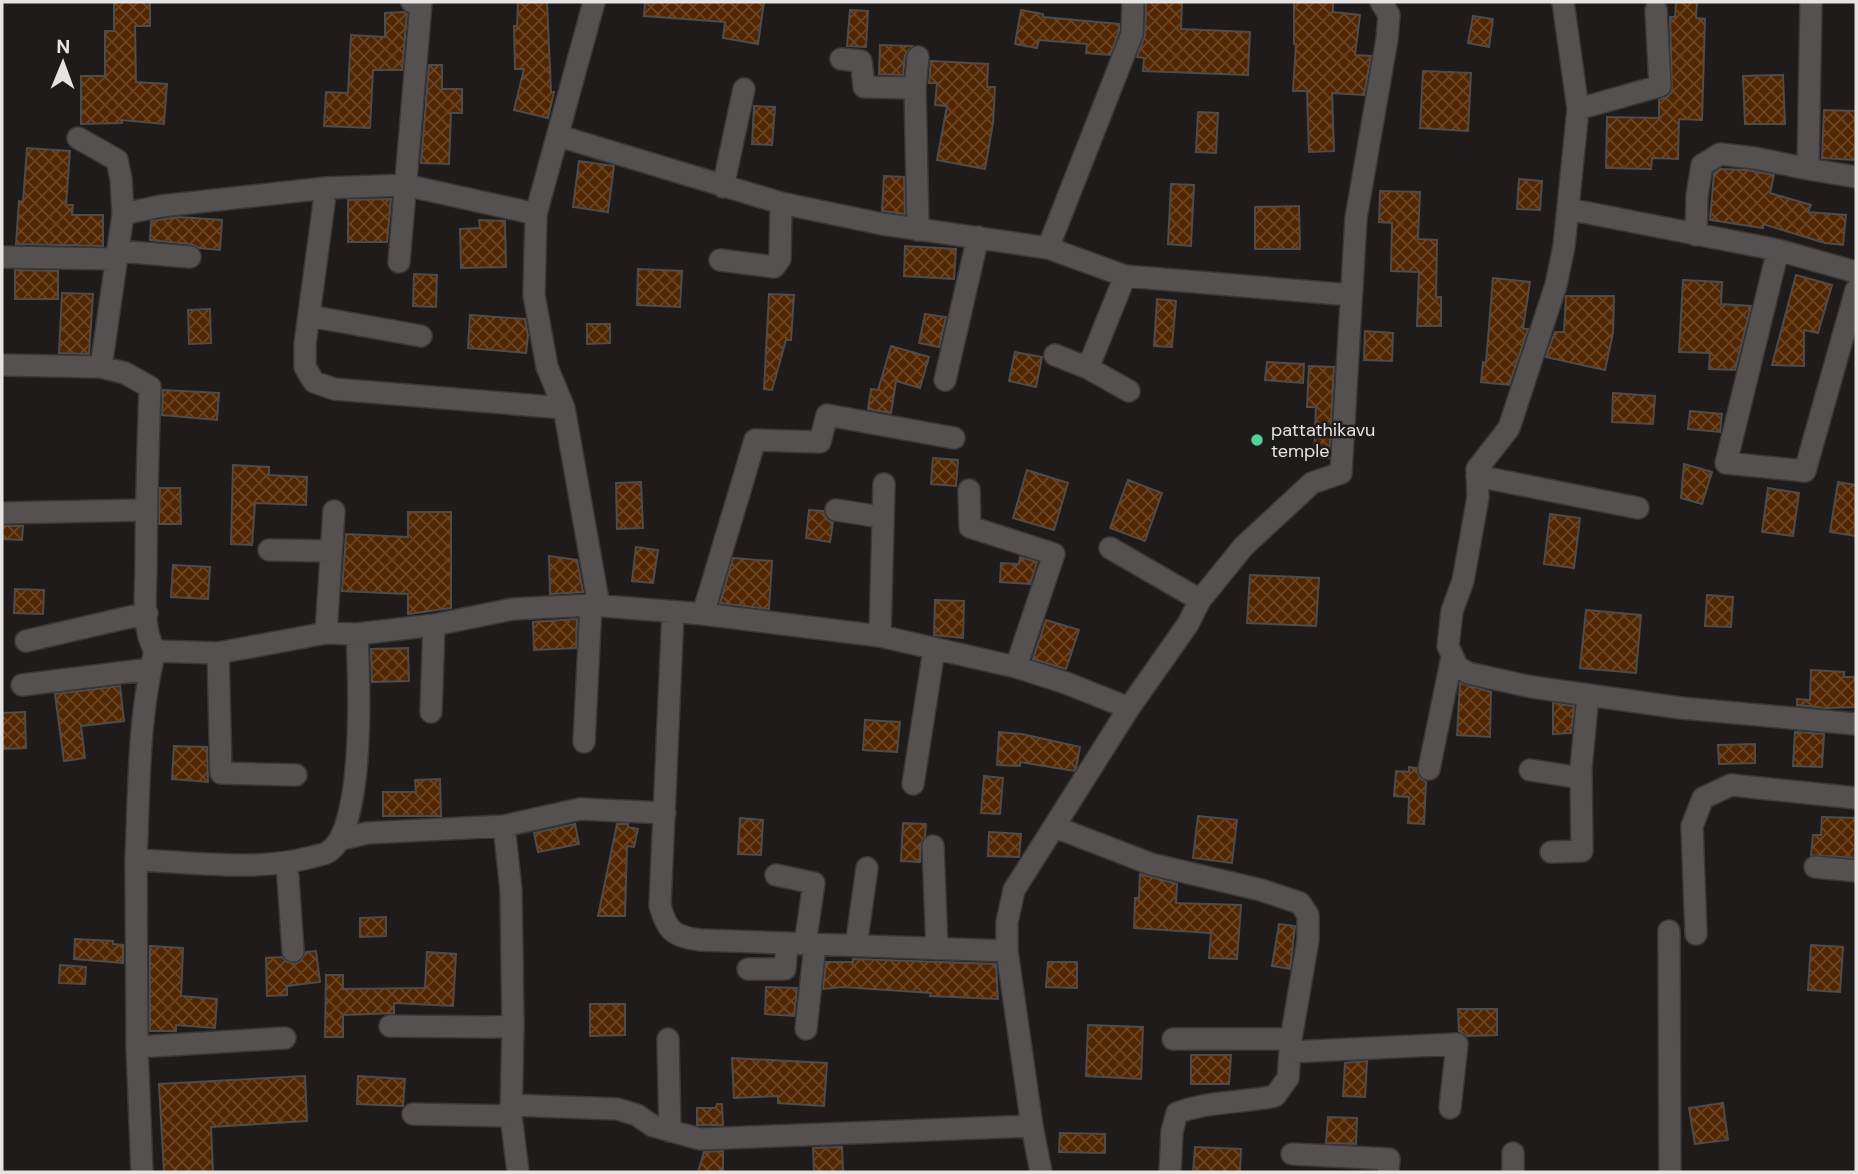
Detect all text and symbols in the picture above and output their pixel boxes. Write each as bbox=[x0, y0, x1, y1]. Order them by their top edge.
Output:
north arrow bbox=[28, 28, 98, 98]
text: N bbox=[56, 34, 70, 59]
place label: pattathikavu temple bbox=[1271, 418, 1375, 463]
marker: pattathikavu temple bbox=[1249, 432, 1265, 448]

